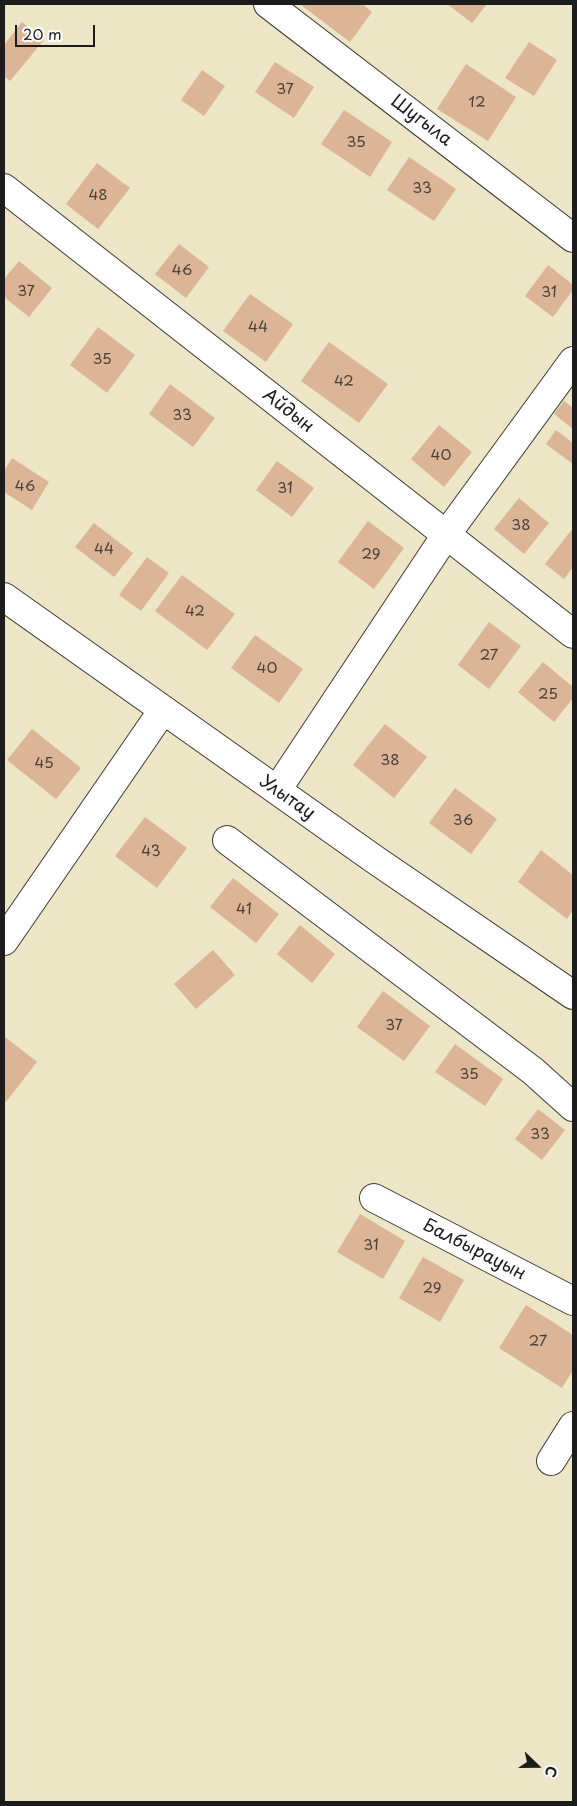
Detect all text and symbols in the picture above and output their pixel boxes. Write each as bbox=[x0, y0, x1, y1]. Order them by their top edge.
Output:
scale bar bbox=[18, 15, 98, 47]
text: 20 m bbox=[23, 22, 62, 45]
house number: 37 bbox=[276, 81, 294, 99]
street label: Шугыла bbox=[386, 91, 456, 151]
house number: 12 bbox=[468, 94, 486, 112]
house number: 35 bbox=[346, 134, 366, 152]
house number: 33 bbox=[412, 180, 432, 198]
house number: 48 bbox=[88, 187, 108, 205]
house number: 46 bbox=[172, 262, 192, 280]
house number: 37 bbox=[17, 283, 35, 301]
house number: 31 bbox=[541, 284, 557, 302]
house number: 44 bbox=[248, 319, 268, 337]
house number: 35 bbox=[92, 351, 112, 369]
house number: 42 bbox=[334, 373, 354, 391]
street label: Айдын bbox=[258, 384, 318, 438]
house number: 33 bbox=[172, 407, 192, 425]
house number: 40 bbox=[431, 447, 451, 465]
house number: 46 bbox=[15, 478, 35, 496]
house number: 31 bbox=[277, 480, 293, 498]
house number: 38 bbox=[511, 517, 531, 535]
house number: 44 bbox=[94, 541, 114, 559]
house number: 29 bbox=[361, 546, 381, 564]
house number: 42 bbox=[185, 603, 205, 621]
house number: 27 bbox=[480, 647, 498, 665]
house number: 40 bbox=[257, 660, 277, 678]
house number: 25 bbox=[538, 686, 558, 704]
house number: 38 bbox=[380, 752, 400, 770]
house number: 45 bbox=[34, 755, 54, 773]
street label: Улытау bbox=[255, 771, 319, 825]
house number: 36 bbox=[453, 812, 473, 830]
house number: 43 bbox=[141, 843, 161, 861]
house number: 41 bbox=[236, 901, 252, 919]
house number: 37 bbox=[385, 1017, 403, 1035]
house number: 35 bbox=[459, 1066, 479, 1084]
house number: 33 bbox=[530, 1126, 550, 1144]
street label: Балбырауын bbox=[419, 1215, 529, 1285]
house number: 31 bbox=[363, 1237, 379, 1255]
house number: 29 bbox=[422, 1280, 442, 1298]
house number: 27 bbox=[529, 1333, 547, 1351]
north arrow bbox=[512, 1741, 562, 1791]
text: С bbox=[540, 1763, 563, 1781]

